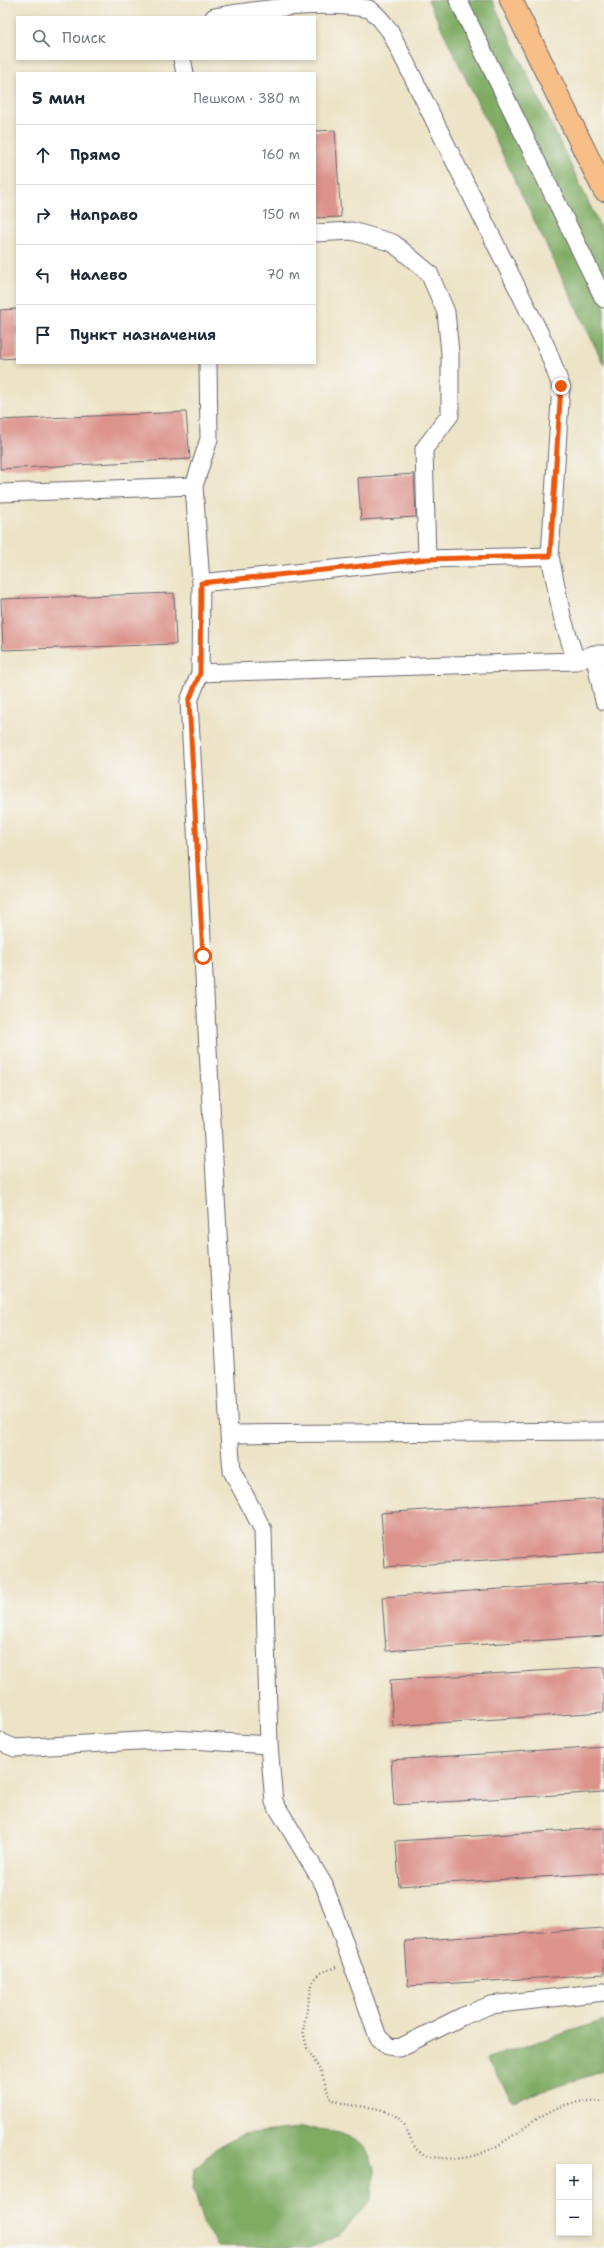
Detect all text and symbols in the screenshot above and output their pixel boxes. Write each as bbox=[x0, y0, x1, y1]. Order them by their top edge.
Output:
search box bbox=[16, 16, 316, 60]
icon: search bbox=[30, 27, 52, 49]
text: Поиск bbox=[62, 28, 106, 48]
text: 5 мин bbox=[32, 87, 85, 109]
text: Пешком · 380 m bbox=[193, 90, 300, 107]
icon: ahead bbox=[32, 144, 54, 166]
text: Прямо bbox=[70, 145, 120, 165]
text: 160 m bbox=[262, 146, 300, 163]
icon: right bbox=[32, 204, 54, 226]
text: Направо bbox=[70, 205, 138, 225]
text: 150 m bbox=[262, 206, 300, 223]
icon: left bbox=[32, 264, 54, 286]
text: Налево bbox=[70, 265, 128, 285]
text: 70 m bbox=[266, 266, 300, 283]
icon: arrive bbox=[32, 324, 54, 346]
text: Пункт назначения bbox=[70, 325, 216, 345]
route end bbox=[552, 377, 570, 395]
route start bbox=[194, 947, 212, 965]
map controls bbox=[556, 2164, 592, 2236]
button: + bbox=[556, 2164, 592, 2200]
button: − bbox=[556, 2200, 592, 2236]

